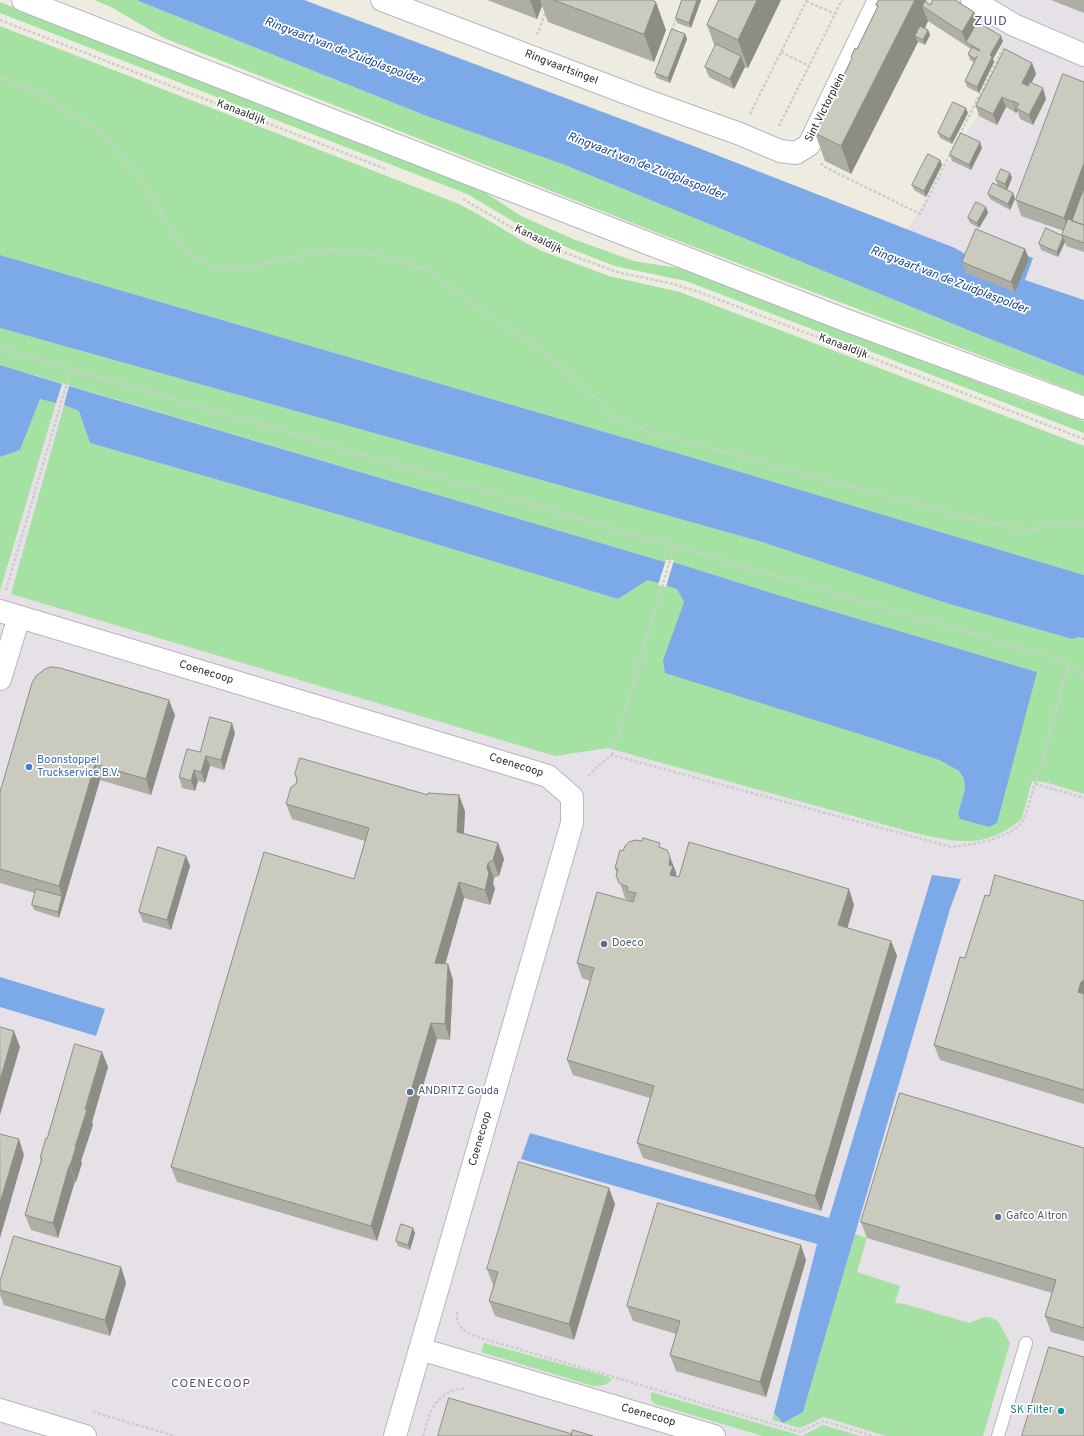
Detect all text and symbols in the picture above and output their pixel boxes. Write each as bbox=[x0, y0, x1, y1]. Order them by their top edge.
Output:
district label: ZUID bbox=[974, 14, 1008, 30]
water label: Ringvaart van de Zuidplaspolder bbox=[262, 15, 424, 89]
street label: Ringvaartsingel bbox=[522, 48, 600, 88]
street label: Sint Victorplein bbox=[803, 71, 849, 145]
street label: Kanaaldijk bbox=[214, 98, 268, 128]
water label: Ringvaart van de Zuidplaspolder bbox=[565, 130, 727, 204]
street label: Kanaaldijk bbox=[512, 223, 564, 257]
water label: Ringvaart van de Zuidplaspolder bbox=[868, 244, 1030, 318]
street label: Kanaaldijk bbox=[816, 332, 870, 362]
street label: Coenecoop bbox=[177, 658, 235, 688]
street label: Coenecoop bbox=[487, 751, 545, 781]
place label: Boonstoppel Truckservice B.V. bbox=[37, 754, 119, 780]
marker: Boonstoppel Truckservice B.V. bbox=[24, 762, 34, 772]
place label: Doeco bbox=[612, 937, 644, 951]
marker: Doeco bbox=[599, 939, 609, 949]
place label: ANDRITZ Gouda bbox=[418, 1085, 499, 1099]
marker: ANDRITZ Gouda bbox=[405, 1087, 415, 1097]
street label: Coenecoop bbox=[467, 1110, 495, 1168]
place label: Gafco Altron bbox=[1006, 1210, 1067, 1224]
marker: Gafco Altron bbox=[993, 1212, 1003, 1222]
district label: COENECOOP bbox=[171, 1378, 251, 1392]
street label: Coenecoop bbox=[619, 1402, 677, 1430]
place label: SK Filter bbox=[1010, 1404, 1053, 1418]
marker: SK Filter bbox=[1056, 1406, 1066, 1416]

